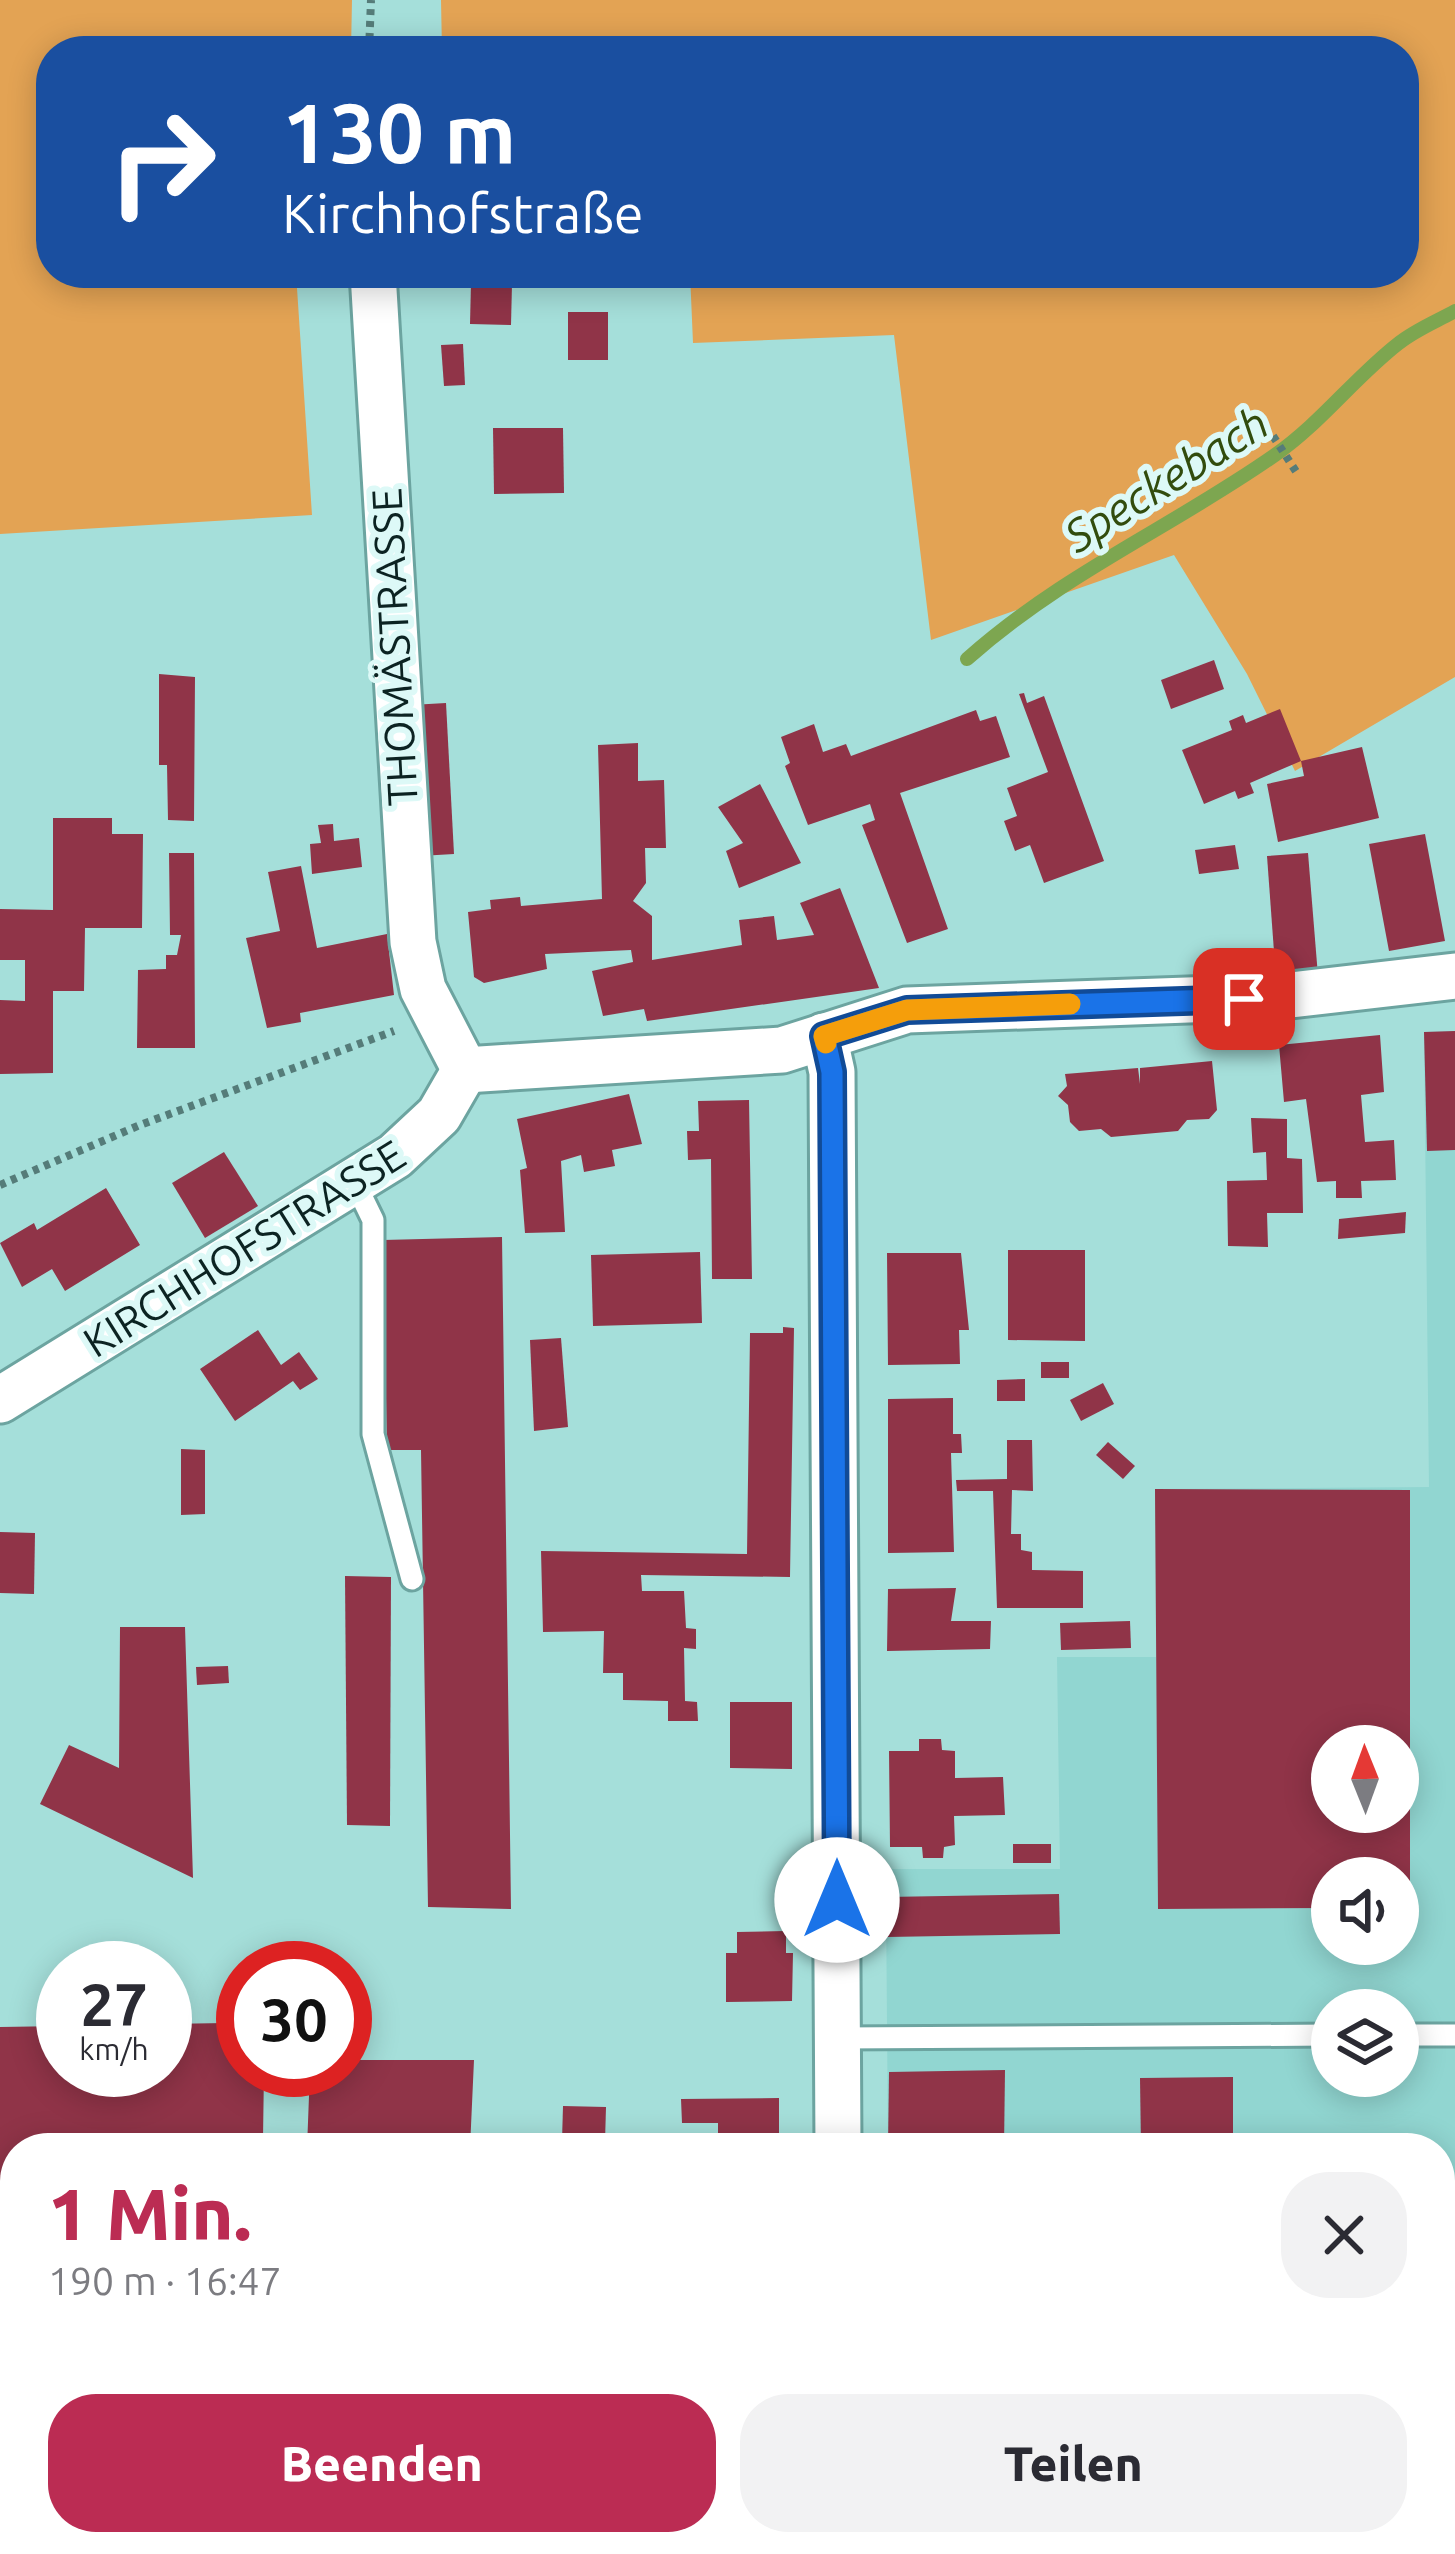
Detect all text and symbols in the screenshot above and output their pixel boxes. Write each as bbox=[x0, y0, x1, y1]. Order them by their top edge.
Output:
icon: right bbox=[84, 84, 240, 240]
text: 130 m bbox=[282, 85, 516, 179]
text: Kirchhofstraße bbox=[282, 183, 644, 243]
water label: Speckebach bbox=[1054, 396, 1277, 562]
street label: THOMÄSTRASSE bbox=[362, 487, 426, 807]
pin bbox=[1193, 948, 1295, 1050]
icon: arrive bbox=[1211, 966, 1277, 1032]
street label: KIRCHHOFSTRASSE bbox=[75, 1130, 413, 1366]
north arrow bbox=[1311, 1725, 1419, 1833]
map controls bbox=[1311, 1725, 1419, 2097]
position arrow bbox=[774, 1837, 900, 1963]
button: sound bbox=[1311, 1857, 1419, 1965]
speed limit sign: 30 bbox=[216, 1941, 372, 2097]
text: 27 bbox=[80, 1970, 148, 2037]
button: layers bbox=[1311, 1989, 1419, 2097]
text: km/h bbox=[79, 2032, 149, 2066]
button: close bbox=[1281, 2172, 1407, 2298]
text: 1 Min. bbox=[48, 2173, 251, 2254]
text: 190 m · 16:47 bbox=[48, 2259, 282, 2302]
button: Beenden bbox=[48, 2394, 716, 2532]
button: Teilen bbox=[740, 2394, 1407, 2532]

